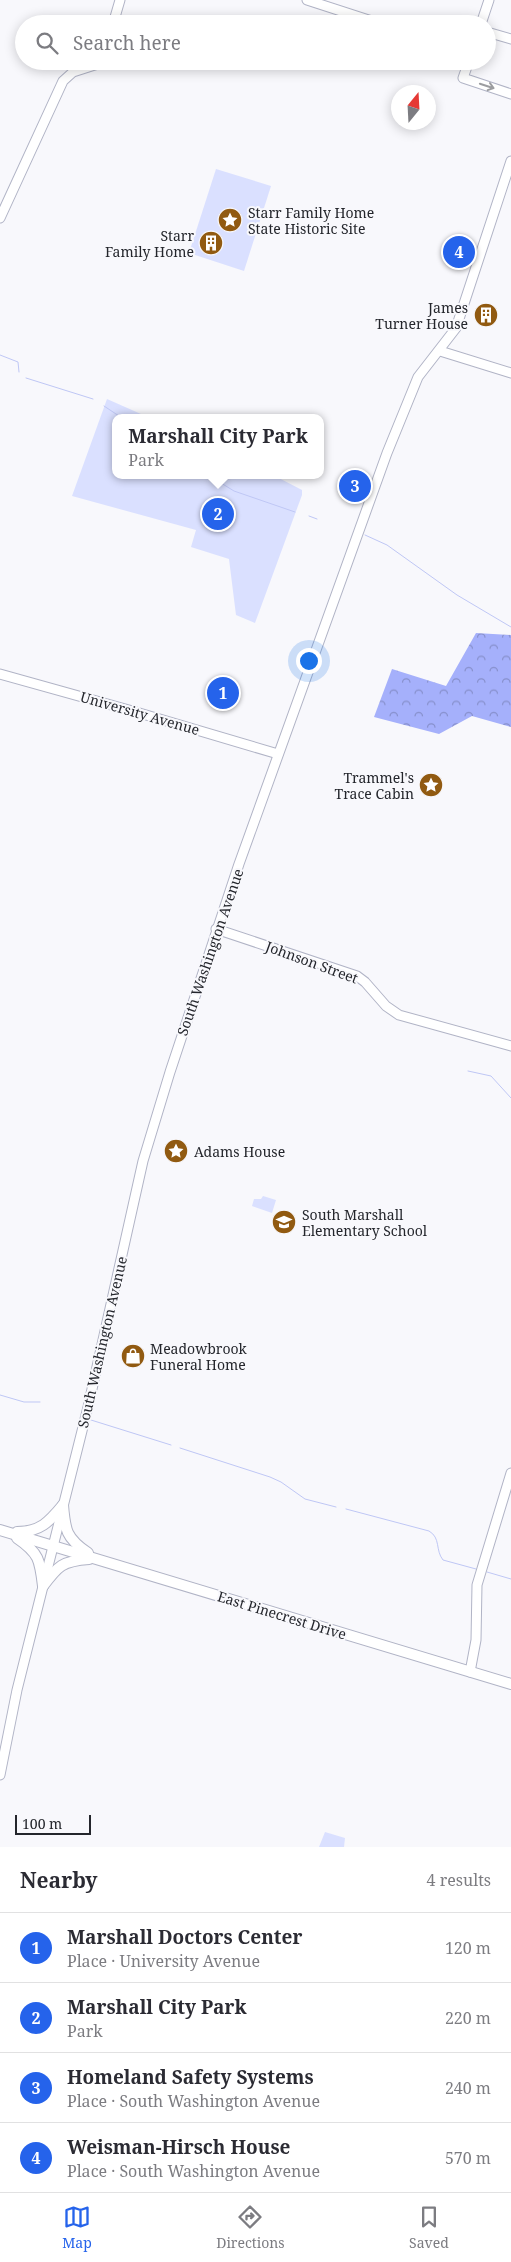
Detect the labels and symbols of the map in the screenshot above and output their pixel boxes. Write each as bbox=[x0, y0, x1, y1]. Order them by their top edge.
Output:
one-way arrow bbox=[479, 82, 494, 91]
north arrow bbox=[391, 85, 436, 130]
place label: Starr Family Home State Historic Site bbox=[248, 203, 374, 238]
place icon: Starr Family Home State Historic Site bbox=[217, 207, 243, 233]
place label: Starr Family Home bbox=[105, 226, 194, 261]
building icon: Starr Family Home bbox=[198, 230, 224, 256]
pin: 4 bbox=[443, 233, 475, 271]
place label: James Turner House bbox=[375, 298, 468, 333]
building icon: James Turner House bbox=[473, 302, 499, 328]
pin: 3 bbox=[339, 467, 371, 505]
pin: 2 bbox=[202, 495, 234, 533]
your location bbox=[296, 648, 322, 674]
pin: 1 bbox=[207, 674, 239, 712]
street label: University Avenue bbox=[78, 687, 202, 739]
place label: Trammel's Trace Cabin bbox=[335, 768, 414, 803]
place icon: Trammel's Trace Cabin bbox=[418, 772, 444, 798]
street label: South Washington Avenue bbox=[172, 866, 248, 1038]
street label: Johnson Street bbox=[262, 936, 361, 988]
place icon: Adams House bbox=[163, 1138, 189, 1164]
place label: Adams House bbox=[194, 1142, 285, 1161]
place label: South Marshall Elementary School bbox=[302, 1205, 428, 1240]
school or university icon: South Marshall Elementary School bbox=[271, 1209, 297, 1235]
street label: South Washington Avenue bbox=[73, 1254, 131, 1430]
place label: Meadowbrook Funeral Home bbox=[150, 1339, 248, 1374]
shop icon: Meadowbrook Funeral Home bbox=[120, 1343, 146, 1369]
street label: East Pinecrest Drive bbox=[215, 1586, 349, 1644]
scale bar bbox=[15, 1812, 91, 1835]

